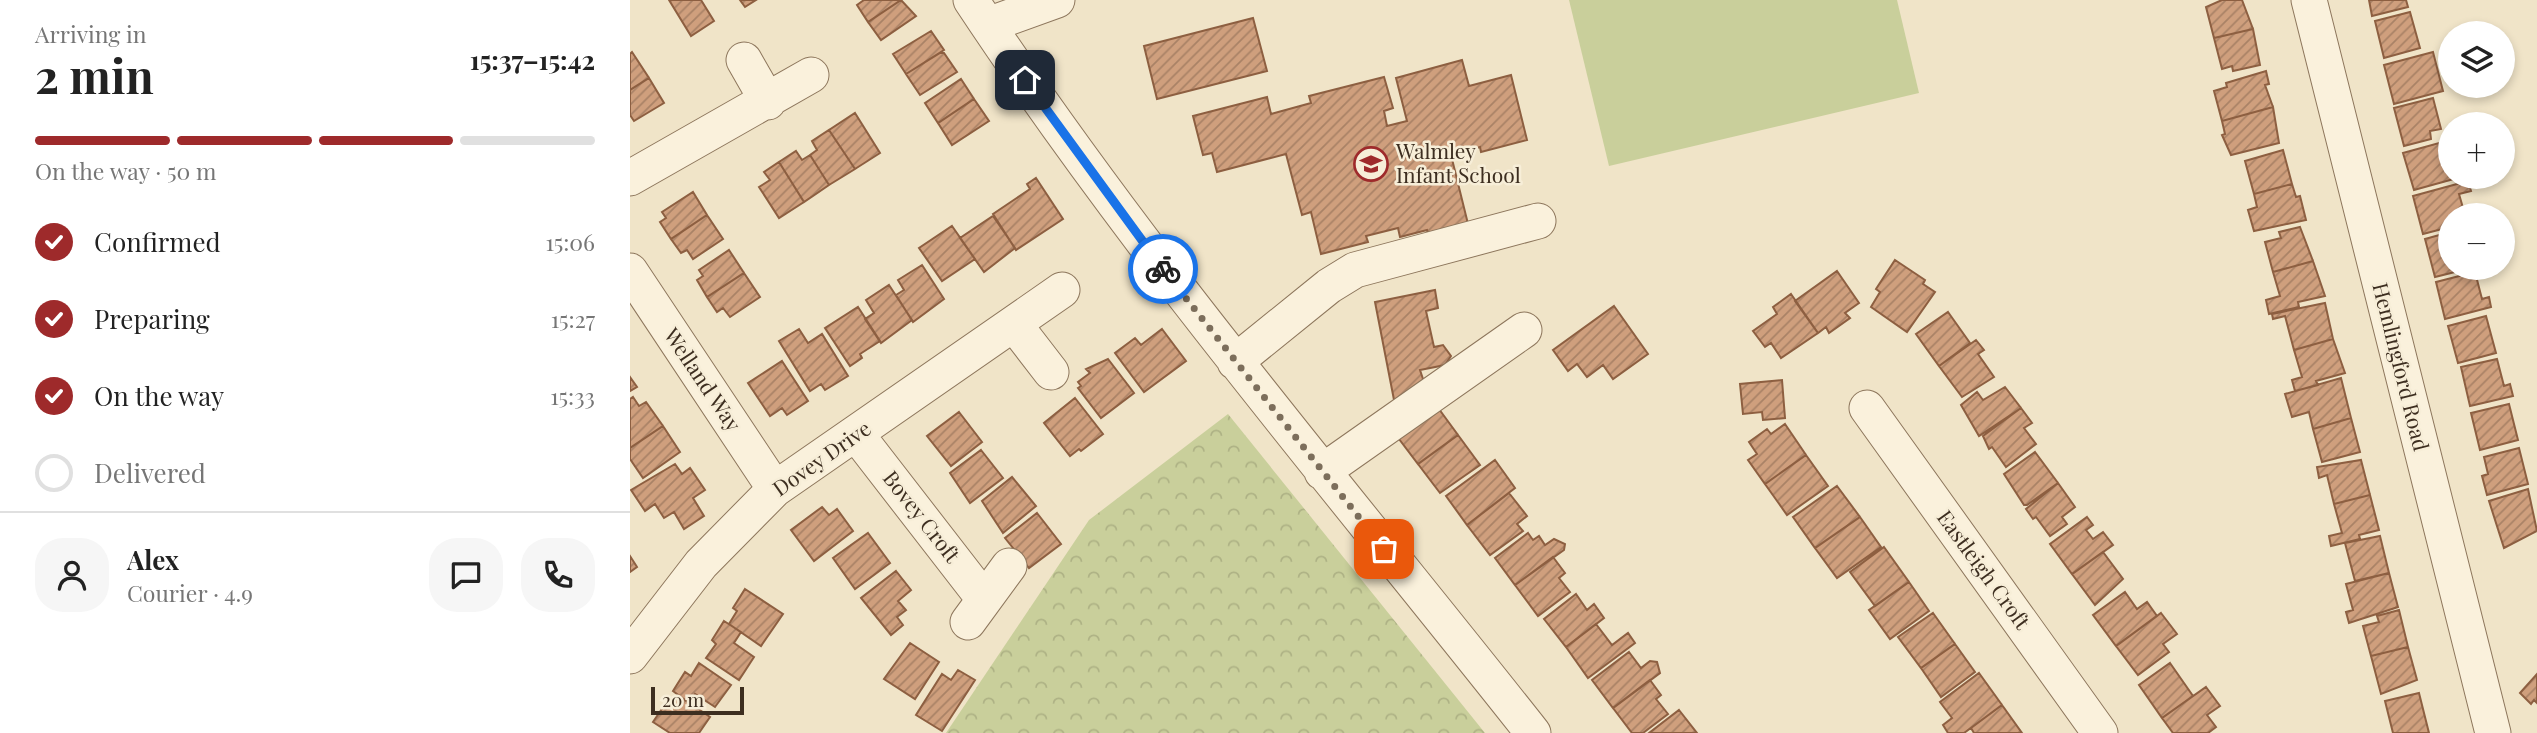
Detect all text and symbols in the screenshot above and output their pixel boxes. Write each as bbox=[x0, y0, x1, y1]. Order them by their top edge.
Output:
text: Arriving in bbox=[35, 18, 147, 49]
map controls bbox=[2438, 21, 2515, 280]
button: layers bbox=[2438, 21, 2515, 98]
text: 15:37–15:42 bbox=[470, 42, 595, 77]
text: 2 min bbox=[35, 44, 154, 106]
pin bbox=[995, 50, 1055, 110]
icon: home bbox=[1006, 61, 1044, 99]
button: + bbox=[2438, 112, 2515, 189]
place label: Walmley Infant School bbox=[1395, 136, 1521, 188]
school or university icon: Walmley Infant School bbox=[1352, 145, 1390, 183]
text: On the way · 50 m bbox=[35, 155, 217, 186]
button: − bbox=[2438, 203, 2515, 280]
icon: check bbox=[35, 223, 73, 261]
text: Confirmed bbox=[94, 224, 221, 259]
text: 15:06 bbox=[545, 226, 595, 257]
courier bbox=[1128, 234, 1198, 304]
icon: bike bbox=[1144, 250, 1182, 288]
street label: Hemlingford Road bbox=[2367, 279, 2436, 454]
icon: check bbox=[35, 300, 73, 338]
text: Preparing bbox=[94, 301, 210, 336]
text: 15:27 bbox=[551, 303, 595, 334]
street label: Welland Way bbox=[658, 321, 749, 436]
icon: check bbox=[35, 377, 73, 415]
text: On the way bbox=[94, 378, 224, 413]
text: 15:33 bbox=[550, 380, 595, 411]
street label: Dovey Drive bbox=[766, 413, 875, 501]
text: Delivered bbox=[94, 455, 206, 490]
street label: Bovey Croft bbox=[878, 464, 968, 568]
street label: Eastleigh Croft bbox=[1932, 504, 2038, 634]
pin bbox=[1354, 519, 1414, 579]
icon: bag bbox=[1365, 530, 1403, 568]
button: person bbox=[35, 538, 109, 612]
button: chat bbox=[429, 538, 503, 612]
button: phone bbox=[521, 538, 595, 612]
text: Alex bbox=[127, 542, 179, 577]
text: Courier · 4.9 bbox=[127, 577, 253, 608]
scale bar bbox=[651, 684, 744, 716]
text: 20 m bbox=[662, 686, 704, 712]

